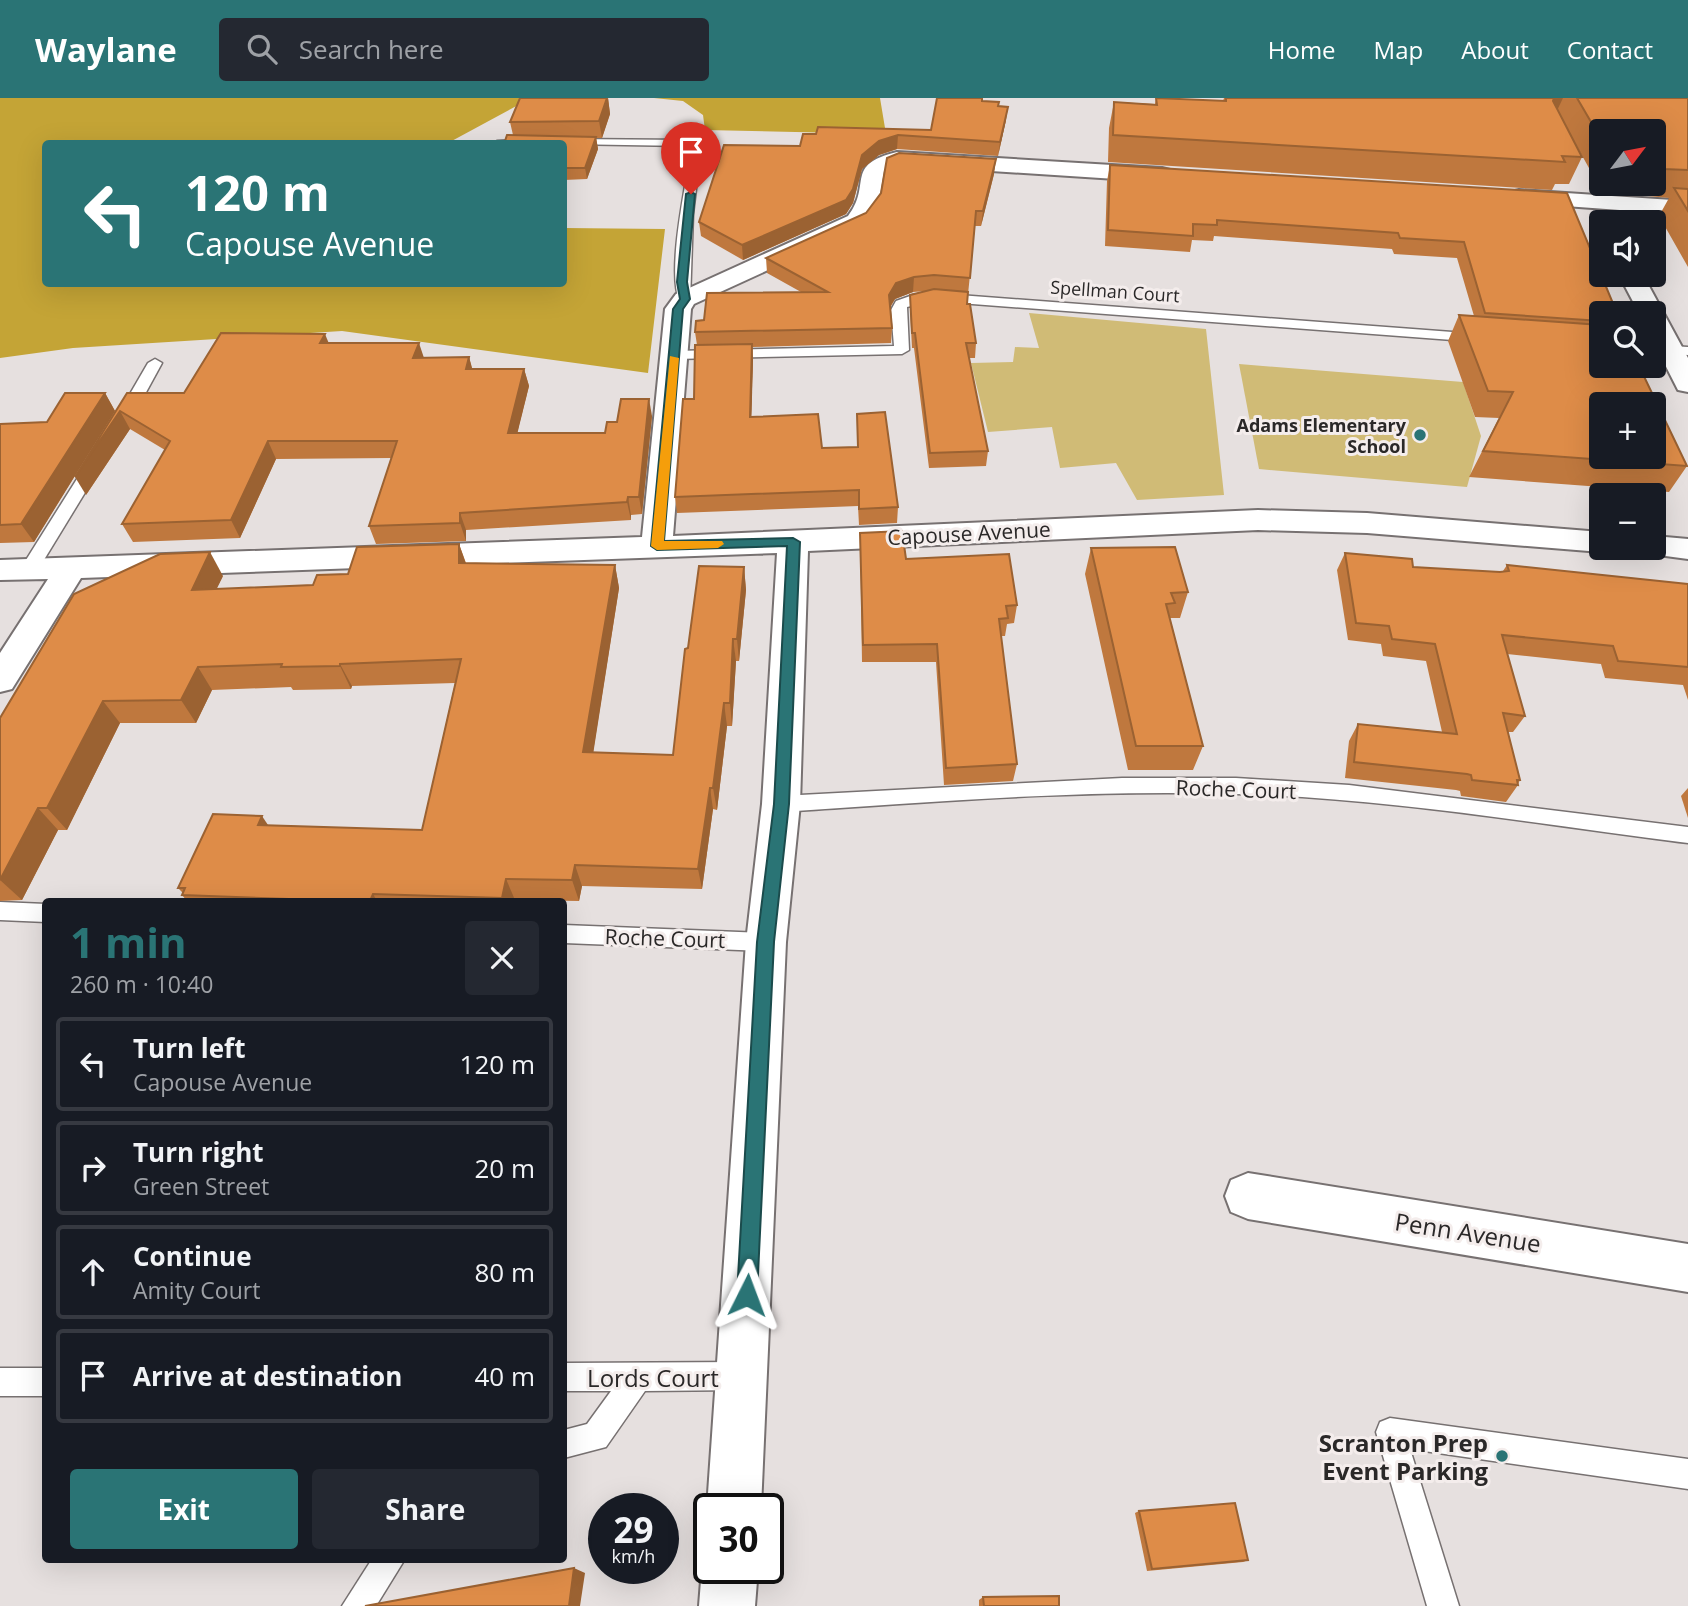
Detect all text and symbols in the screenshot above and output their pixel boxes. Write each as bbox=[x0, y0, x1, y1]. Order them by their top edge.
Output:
search box bbox=[219, 18, 709, 81]
text: Waylane bbox=[35, 27, 177, 72]
icon: search bbox=[243, 30, 281, 68]
text: Search here bbox=[299, 31, 444, 67]
text: Home bbox=[1268, 33, 1336, 66]
text: Map bbox=[1374, 33, 1423, 66]
text: About bbox=[1461, 33, 1529, 66]
text: Contact bbox=[1567, 33, 1653, 66]
north arrow bbox=[1589, 119, 1666, 196]
map controls bbox=[1589, 119, 1666, 560]
pin bbox=[661, 122, 721, 194]
icon: arrive bbox=[672, 133, 710, 171]
text: 120 m bbox=[185, 159, 330, 225]
icon: left bbox=[70, 168, 161, 259]
button: sound bbox=[1589, 210, 1666, 287]
text: Capouse Avenue bbox=[185, 222, 434, 265]
street label: Spellman Court bbox=[1050, 275, 1180, 307]
button: search bbox=[1589, 301, 1666, 378]
button: + bbox=[1589, 392, 1666, 469]
place label: Adams Elementary School bbox=[1237, 413, 1407, 458]
marker: Adams Elementary School bbox=[1412, 427, 1428, 443]
button: − bbox=[1589, 483, 1666, 560]
street label: Capouse Avenue bbox=[887, 515, 1051, 551]
street label: Roche Court bbox=[1175, 773, 1297, 805]
text: 1 min bbox=[70, 913, 187, 970]
button: close bbox=[465, 921, 539, 995]
street label: Roche Court bbox=[604, 922, 726, 954]
text: 260 m · 10:40 bbox=[70, 968, 213, 1000]
text: Turn left bbox=[133, 1030, 245, 1066]
icon: left bbox=[74, 1045, 112, 1083]
text: 120 m bbox=[460, 1046, 535, 1082]
text: Capouse Avenue bbox=[133, 1066, 312, 1098]
text: Turn right bbox=[133, 1134, 264, 1170]
icon: right bbox=[74, 1149, 112, 1187]
text: 20 m bbox=[474, 1150, 535, 1186]
text: Green Street bbox=[133, 1170, 269, 1202]
street label: Penn Avenue bbox=[1393, 1204, 1543, 1260]
text: Continue bbox=[133, 1238, 252, 1274]
icon: ahead bbox=[74, 1253, 112, 1291]
text: 80 m bbox=[474, 1254, 535, 1290]
position arrow bbox=[710, 1258, 784, 1332]
text: Amity Court bbox=[133, 1274, 260, 1306]
icon: arrive bbox=[74, 1357, 112, 1395]
text: Arrive at destination bbox=[133, 1358, 402, 1394]
text: 40 m bbox=[474, 1358, 535, 1394]
street label: Lords Court bbox=[587, 1361, 719, 1394]
place label: Scranton Prep Event Parking bbox=[1319, 1426, 1488, 1487]
marker: Scranton Prep Event Parking bbox=[1494, 1448, 1510, 1464]
button: Exit bbox=[70, 1469, 298, 1549]
button: Share bbox=[312, 1469, 539, 1549]
speed limit sign: 30 bbox=[693, 1493, 784, 1584]
text: 29 bbox=[613, 1506, 654, 1553]
text: km/h bbox=[612, 1544, 655, 1568]

